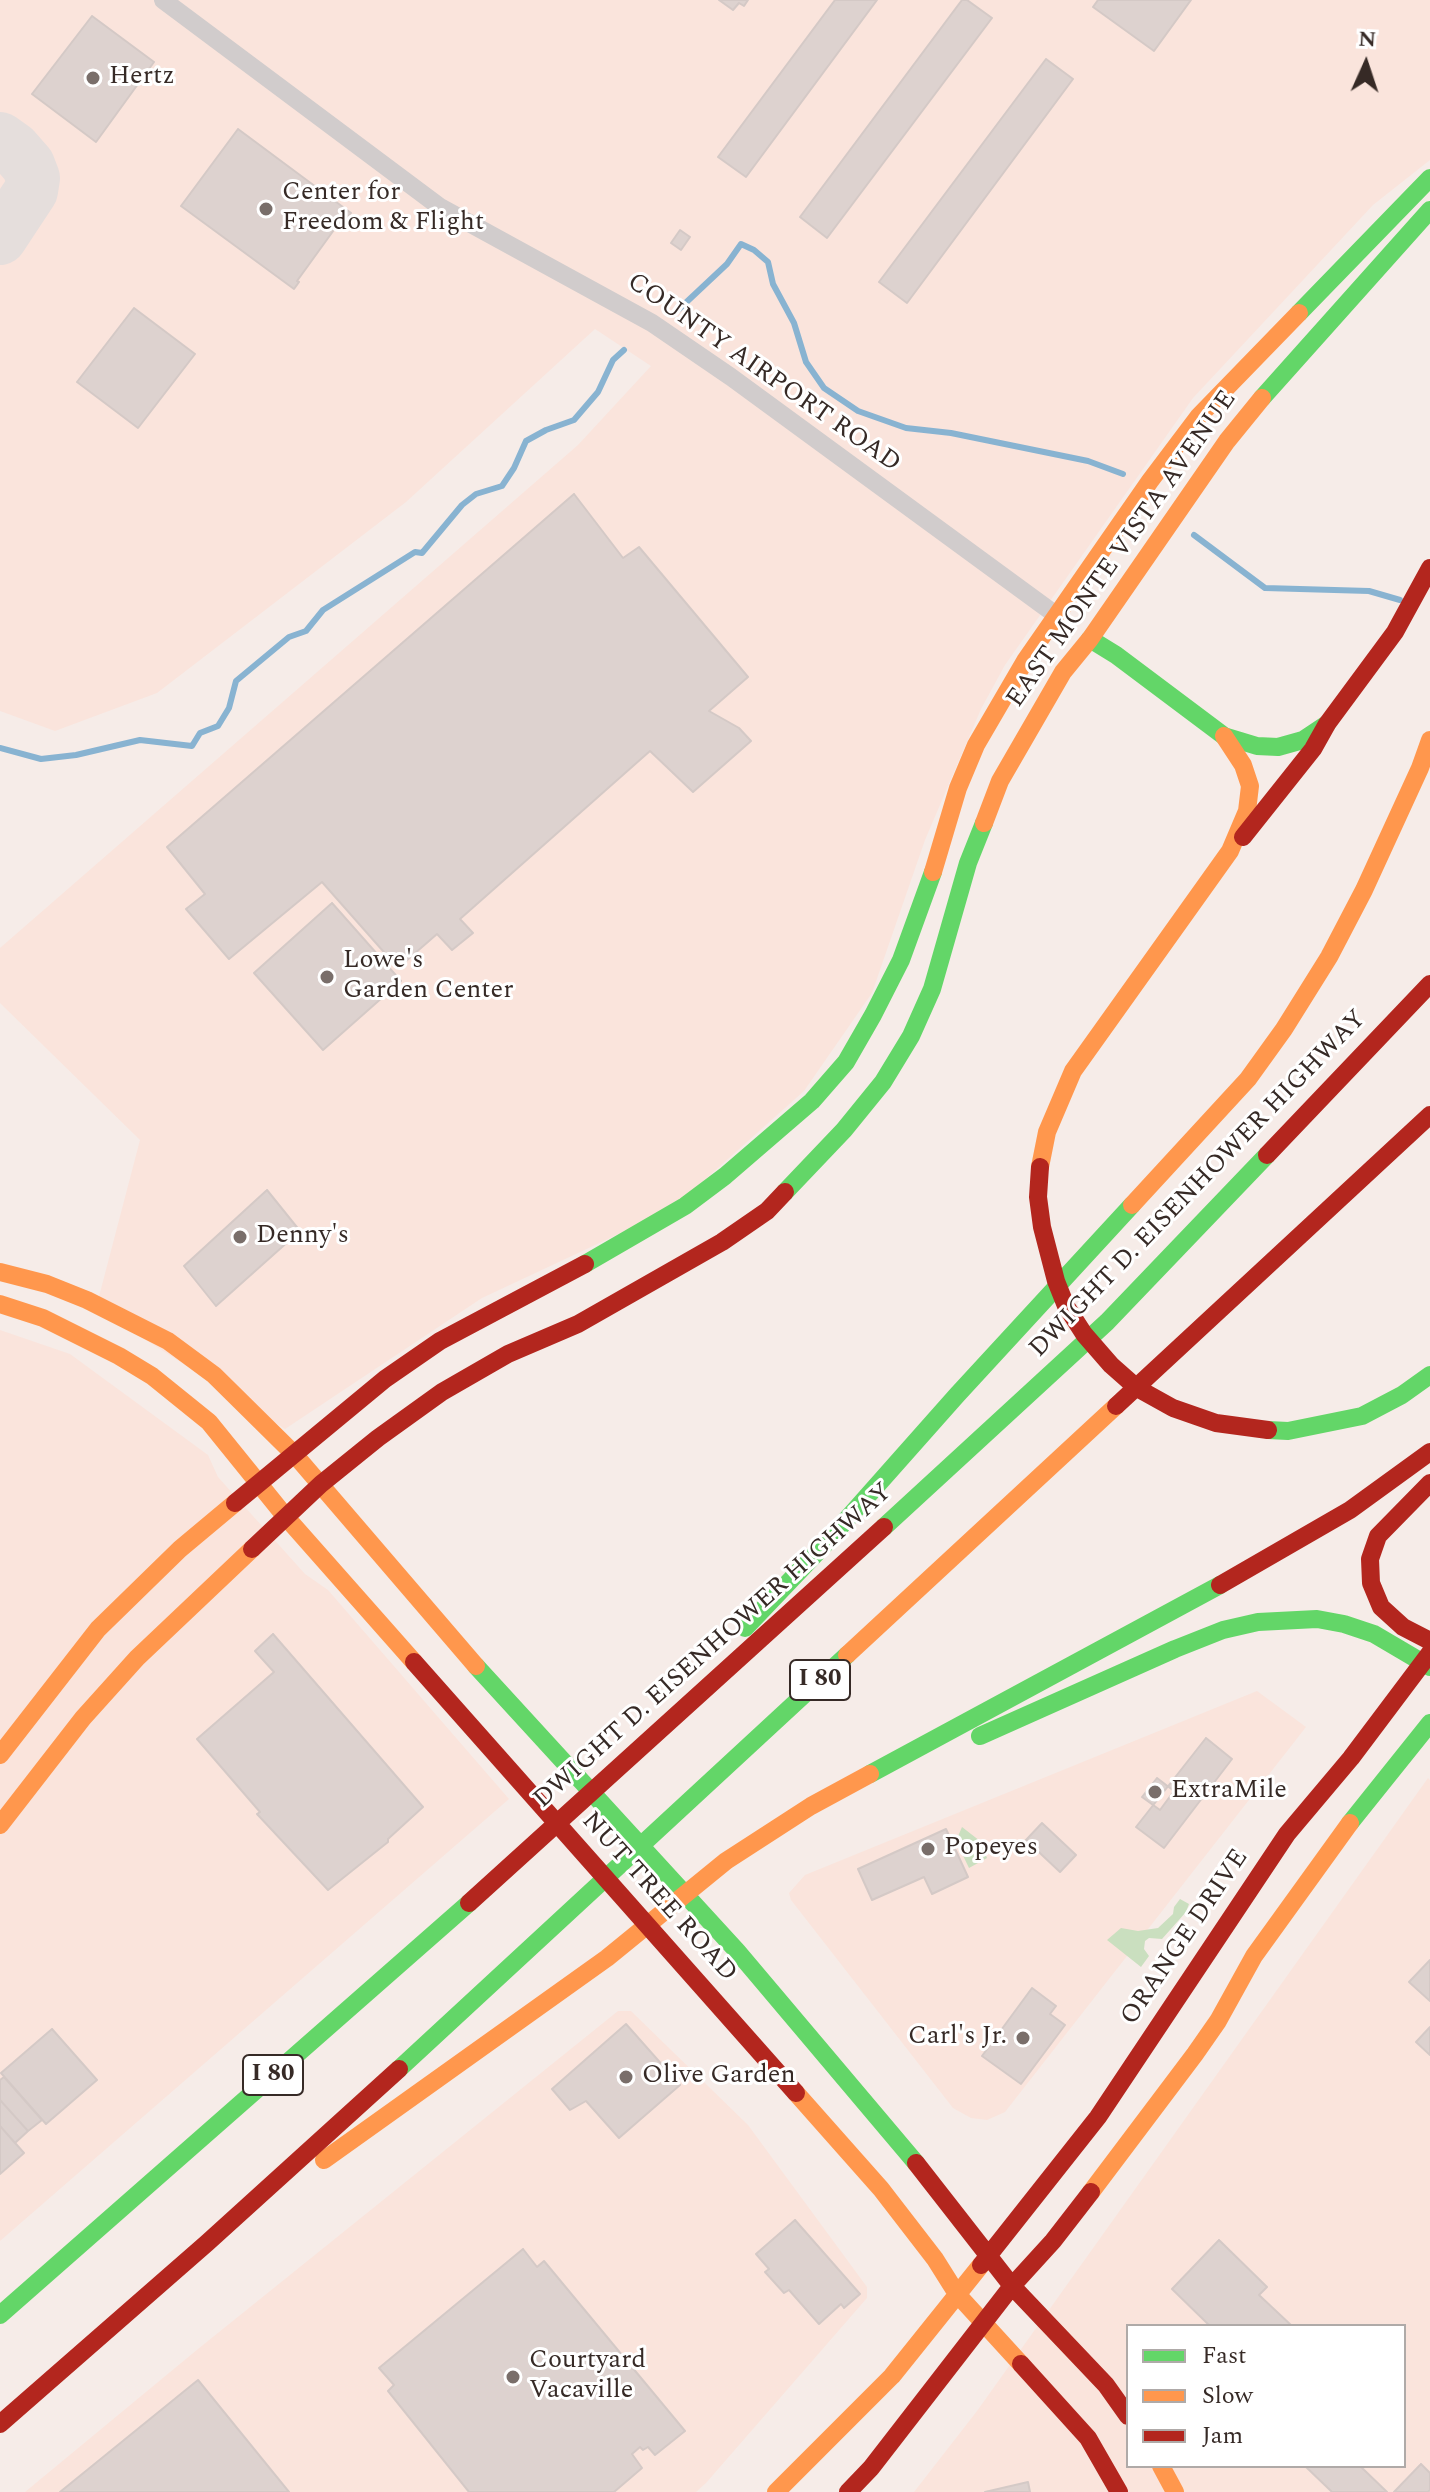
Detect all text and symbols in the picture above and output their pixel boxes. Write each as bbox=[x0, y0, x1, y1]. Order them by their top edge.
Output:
text: N bbox=[1357, 23, 1377, 56]
north arrow bbox=[1326, 24, 1406, 104]
place label: Hertz bbox=[109, 62, 175, 94]
marker: Hertz bbox=[84, 69, 102, 87]
place label: Center for Freedom & Flight bbox=[282, 178, 484, 240]
marker: Center for Freedom & Flight bbox=[257, 200, 275, 218]
street label: COUNTY AIRPORT ROAD bbox=[620, 268, 906, 480]
street label: EAST MONTE VISTA AVENUE bbox=[1001, 386, 1245, 714]
place label: Lowe's Garden Center bbox=[343, 946, 513, 1008]
marker: Lowe's Garden Center bbox=[318, 968, 336, 986]
street label: DWIGHT D. EISENHOWER HIGHWAY bbox=[1024, 1005, 1374, 1365]
place label: Denny's bbox=[256, 1221, 349, 1253]
marker: Denny's bbox=[231, 1228, 249, 1246]
street label: DWIGHT D. EISENHOWER HIGHWAY bbox=[528, 1478, 900, 1816]
road number: I 80 bbox=[790, 1660, 850, 1700]
place label: ExtraMile bbox=[1171, 1776, 1287, 1808]
marker: ExtraMile bbox=[1146, 1783, 1164, 1801]
street label: NUT TREE ROAD bbox=[574, 1807, 742, 1989]
place label: Popeyes bbox=[944, 1833, 1038, 1865]
marker: Popeyes bbox=[919, 1840, 937, 1858]
street label: ORANGE DRIVE bbox=[1116, 1844, 1256, 2032]
place label: Carl's Jr. bbox=[908, 2022, 1007, 2054]
marker: Carl's Jr. bbox=[1014, 2029, 1032, 2047]
road number: I 80 bbox=[243, 2055, 303, 2095]
place label: Olive Garden bbox=[642, 2061, 796, 2093]
marker: Olive Garden bbox=[617, 2068, 635, 2086]
legend bbox=[1126, 2324, 1406, 2468]
text: Fast bbox=[1202, 2338, 1247, 2374]
place label: Courtyard Vacaville bbox=[529, 2346, 646, 2408]
marker: Courtyard Vacaville bbox=[504, 2368, 522, 2386]
text: Slow bbox=[1202, 2378, 1253, 2414]
text: Jam bbox=[1202, 2418, 1243, 2454]

